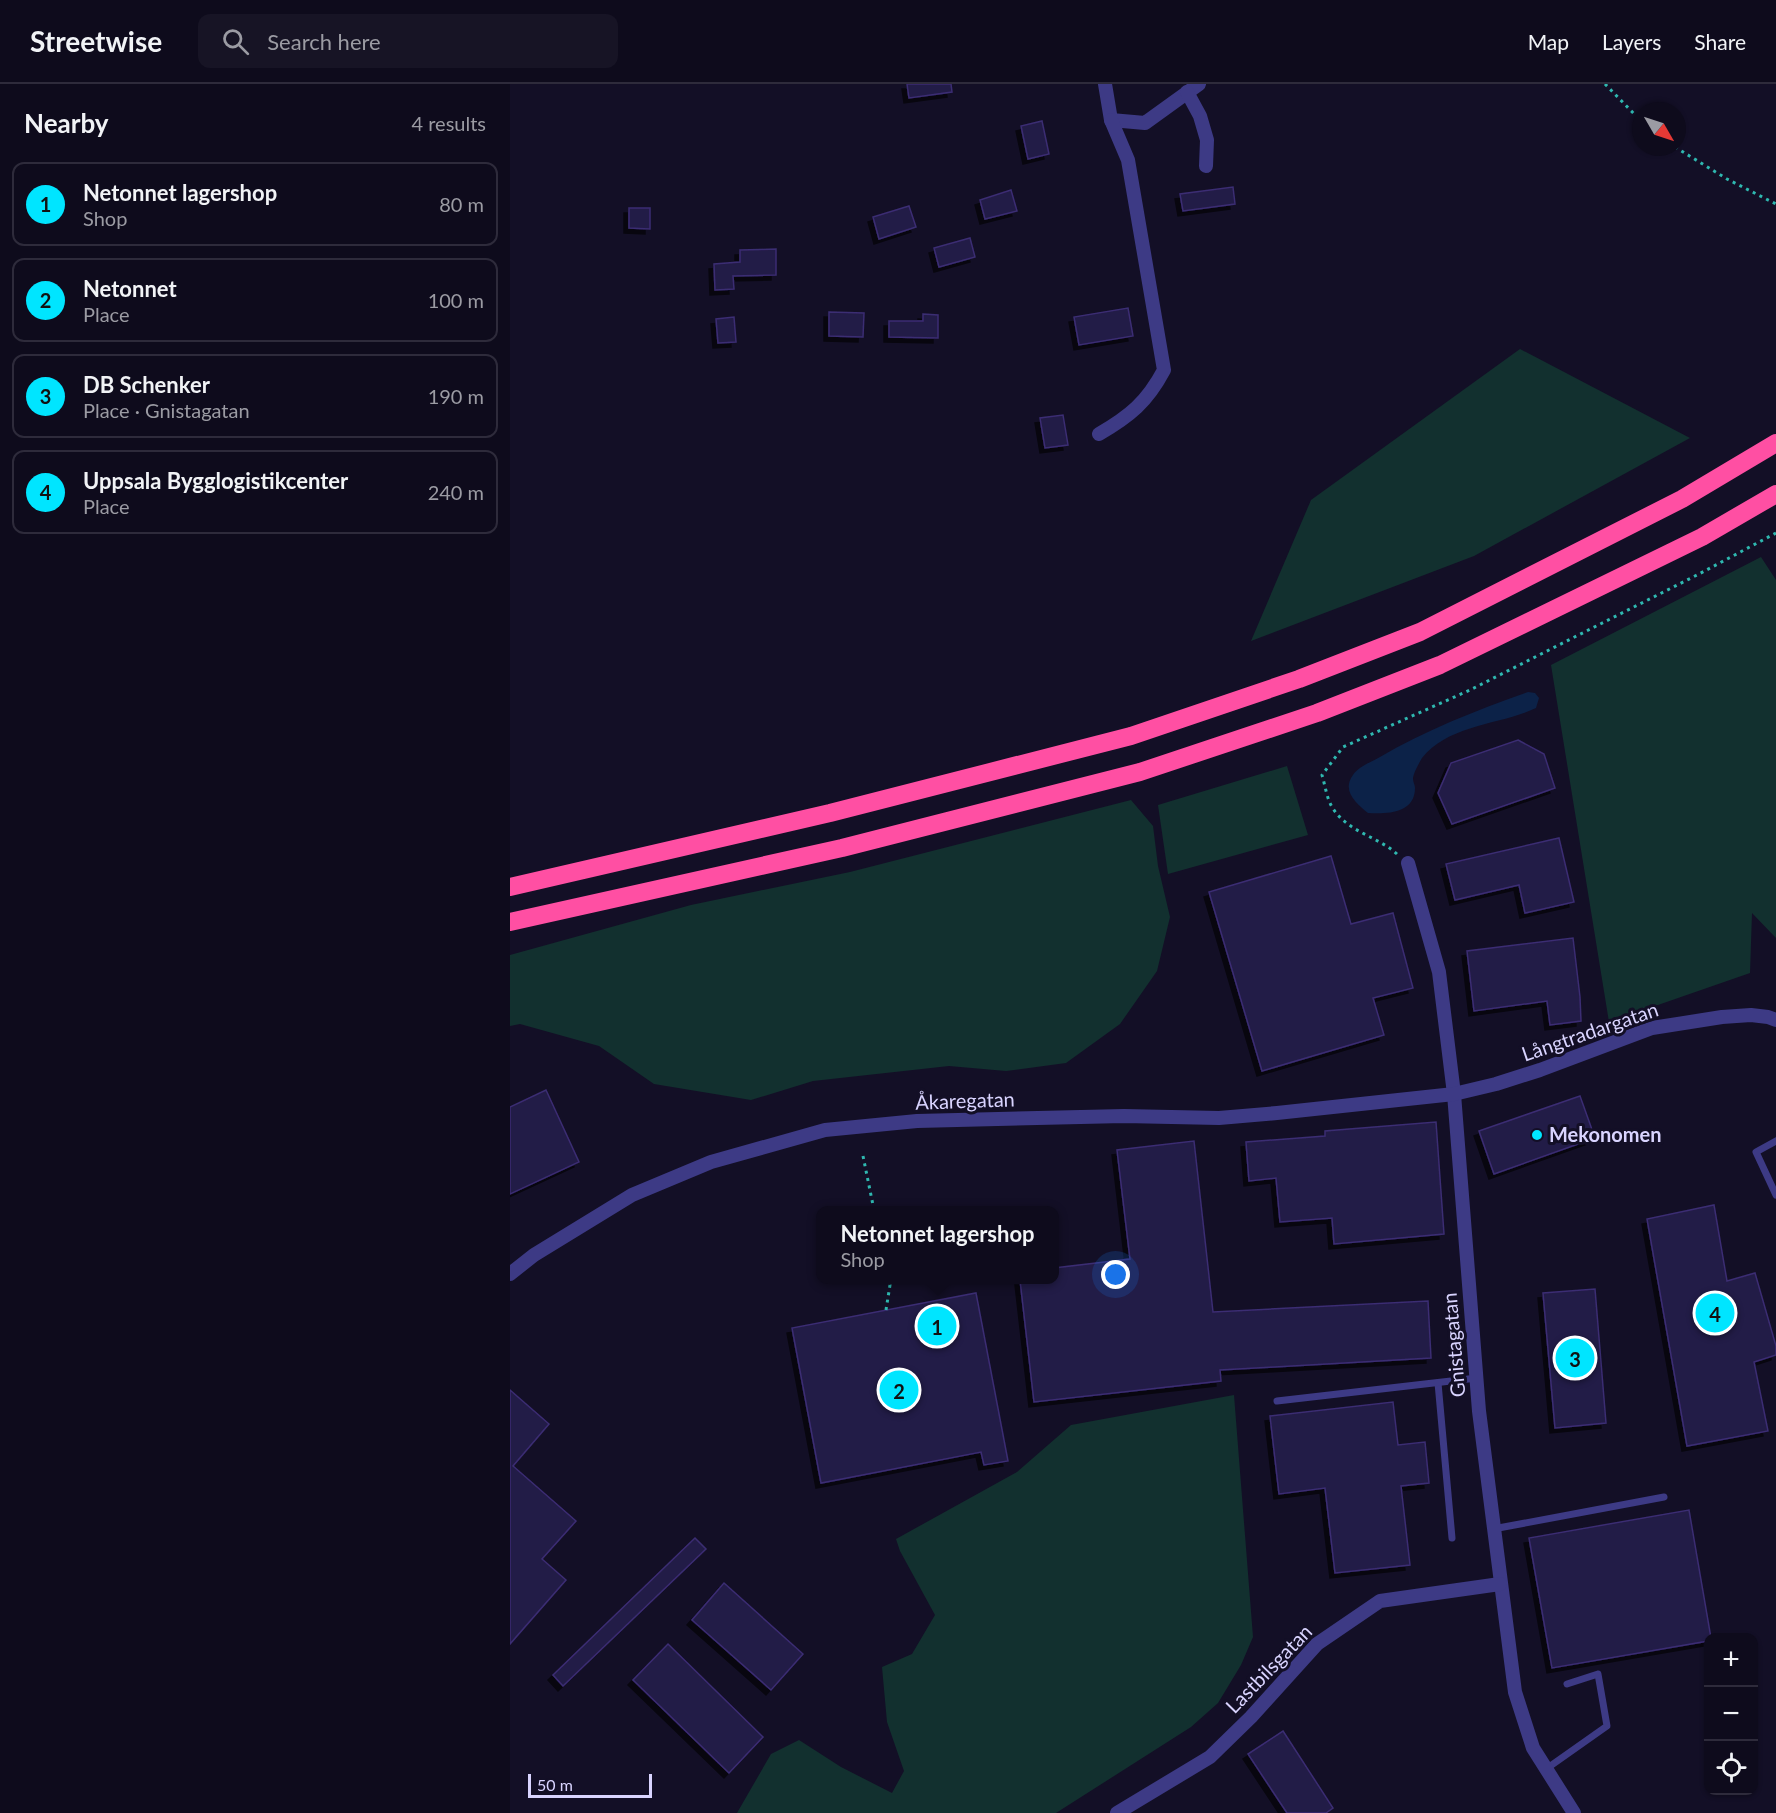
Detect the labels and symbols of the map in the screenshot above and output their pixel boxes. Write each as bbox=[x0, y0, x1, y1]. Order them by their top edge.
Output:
north arrow bbox=[1632, 102, 1686, 156]
street label: Långtradargatan bbox=[1518, 996, 1661, 1066]
street label: Åkaregatan bbox=[915, 1086, 1015, 1114]
place label: Mekonomen bbox=[1549, 1122, 1661, 1146]
marker: Mekonomen bbox=[1530, 1128, 1544, 1142]
your location bbox=[1101, 1260, 1130, 1289]
pin: 4 bbox=[1696, 1290, 1734, 1336]
street label: Gnistagatan bbox=[1436, 1292, 1470, 1398]
pin: 1 bbox=[918, 1304, 956, 1348]
pin: 3 bbox=[1556, 1336, 1594, 1380]
pin: 2 bbox=[880, 1368, 918, 1412]
street label: Lastbilsgatan bbox=[1220, 1619, 1316, 1718]
scale bar bbox=[528, 1771, 652, 1798]

